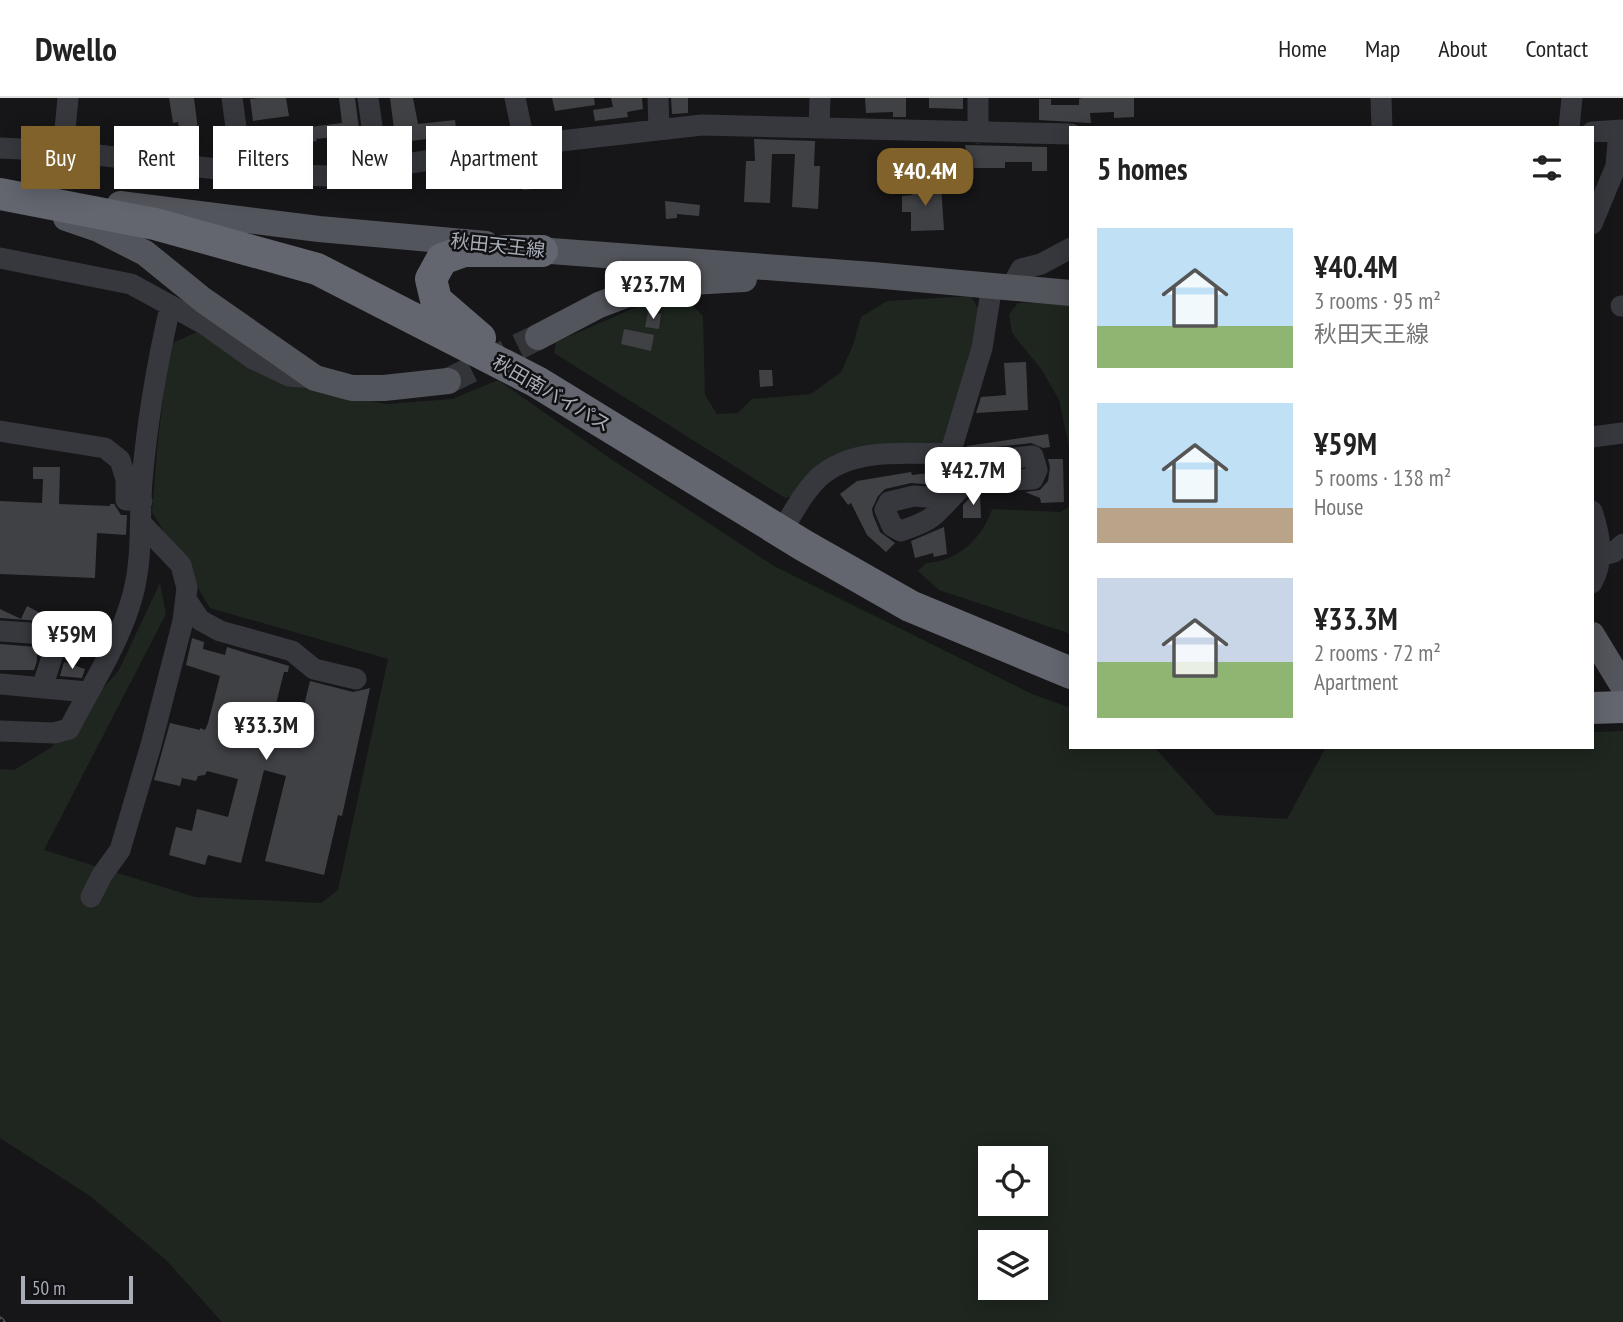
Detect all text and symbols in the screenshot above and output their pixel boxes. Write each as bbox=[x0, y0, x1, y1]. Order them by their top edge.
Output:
text: Dwello bbox=[35, 27, 117, 70]
text: Home bbox=[1278, 33, 1327, 64]
text: Map bbox=[1365, 33, 1400, 64]
text: About bbox=[1438, 33, 1487, 64]
text: Contact bbox=[1525, 33, 1588, 64]
chip: Buy bbox=[21, 126, 100, 189]
chip: Rent bbox=[114, 126, 199, 189]
chip: Filters bbox=[213, 126, 313, 189]
chip: New bbox=[327, 126, 412, 189]
chip: Apartment bbox=[426, 126, 562, 189]
pin: ¥40.4M bbox=[868, 148, 982, 208]
text: 5 homes bbox=[1097, 149, 1188, 188]
icon: filters bbox=[1528, 149, 1566, 187]
text: ¥40.4M bbox=[893, 156, 957, 185]
street label: 秋田天王線 bbox=[449, 228, 547, 262]
text: ¥40.4M bbox=[1314, 247, 1398, 286]
icon: home bbox=[1153, 256, 1237, 340]
pin: ¥23.7M bbox=[596, 262, 710, 321]
text: ¥23.7M bbox=[621, 269, 685, 298]
text: 3 rooms · 95 m² bbox=[1314, 286, 1441, 315]
text: 秋田天王線 bbox=[1314, 319, 1429, 348]
street label: 秋田南バイパス bbox=[489, 349, 615, 437]
text: ¥59M bbox=[1314, 424, 1377, 463]
icon: home bbox=[1153, 431, 1237, 515]
pin: ¥42.7M bbox=[916, 448, 1030, 507]
text: ¥42.7M bbox=[941, 455, 1005, 484]
text: 5 rooms · 138 m² bbox=[1314, 463, 1451, 492]
text: House bbox=[1314, 492, 1364, 521]
text: ¥33.3M bbox=[1314, 599, 1398, 638]
icon: home bbox=[1153, 606, 1237, 690]
pin: ¥59M bbox=[31, 612, 113, 671]
text: ¥59M bbox=[48, 619, 96, 648]
text: 2 rooms · 72 m² bbox=[1314, 638, 1441, 667]
text: Apartment bbox=[1314, 667, 1398, 696]
pin: ¥33.3M bbox=[209, 702, 323, 762]
text: ¥33.3M bbox=[234, 710, 298, 739]
map controls bbox=[978, 1146, 1048, 1300]
button: locate bbox=[978, 1146, 1048, 1216]
button: layers bbox=[978, 1230, 1048, 1300]
scale bar bbox=[21, 1273, 133, 1305]
text: 50 m bbox=[32, 1276, 66, 1300]

